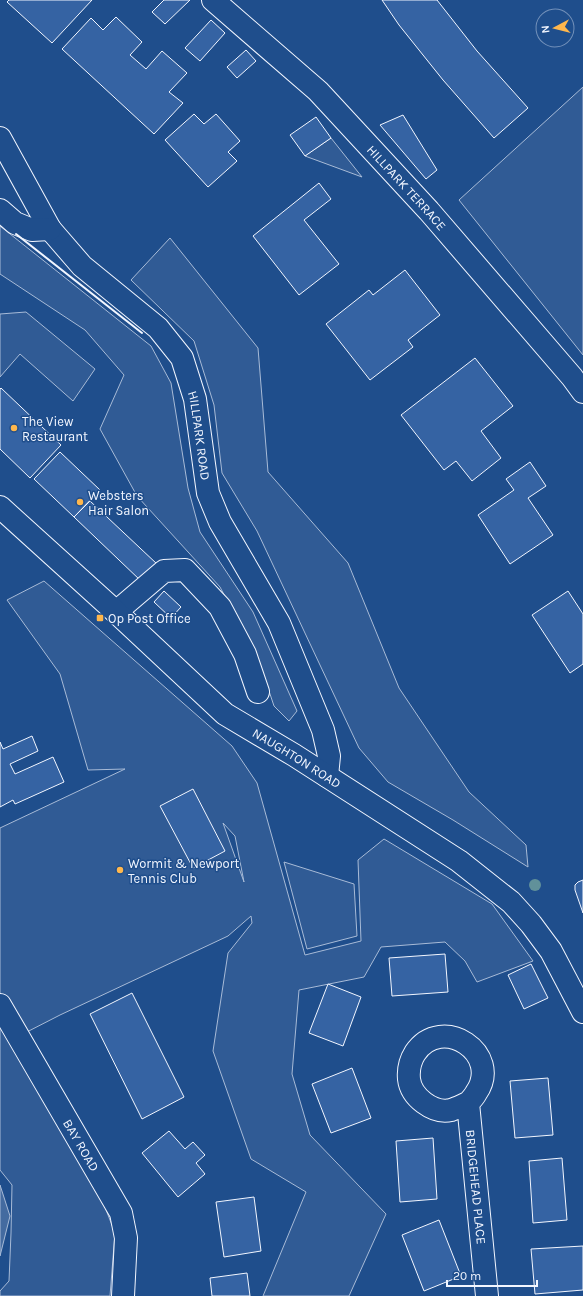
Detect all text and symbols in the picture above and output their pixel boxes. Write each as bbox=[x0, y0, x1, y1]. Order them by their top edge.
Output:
north arrow bbox=[535, 8, 575, 48]
text: N bbox=[539, 24, 553, 34]
street label: HILLPARK TERRACE bbox=[364, 142, 449, 233]
street label: HILLPARK ROAD bbox=[185, 389, 213, 481]
place label: The View Restaurant bbox=[22, 414, 88, 444]
marker: The View Restaurant bbox=[9, 423, 19, 433]
place label: Websters Hair Salon bbox=[88, 488, 149, 518]
marker: Websters Hair Salon bbox=[75, 497, 85, 507]
place label: Op Post Office bbox=[108, 611, 191, 626]
marker: Op Post Office bbox=[95, 613, 105, 623]
street label: NAUGHTON ROAD bbox=[250, 725, 344, 791]
place label: Wormit & Newport Tennis Club bbox=[128, 856, 239, 886]
marker: Wormit & Newport Tennis Club bbox=[115, 865, 125, 875]
street label: BAY ROAD bbox=[60, 1116, 102, 1174]
street label: BRIDGEHEAD PLACE bbox=[463, 1129, 489, 1245]
scale bar bbox=[447, 1262, 537, 1288]
text: 20 m bbox=[453, 1269, 481, 1283]

